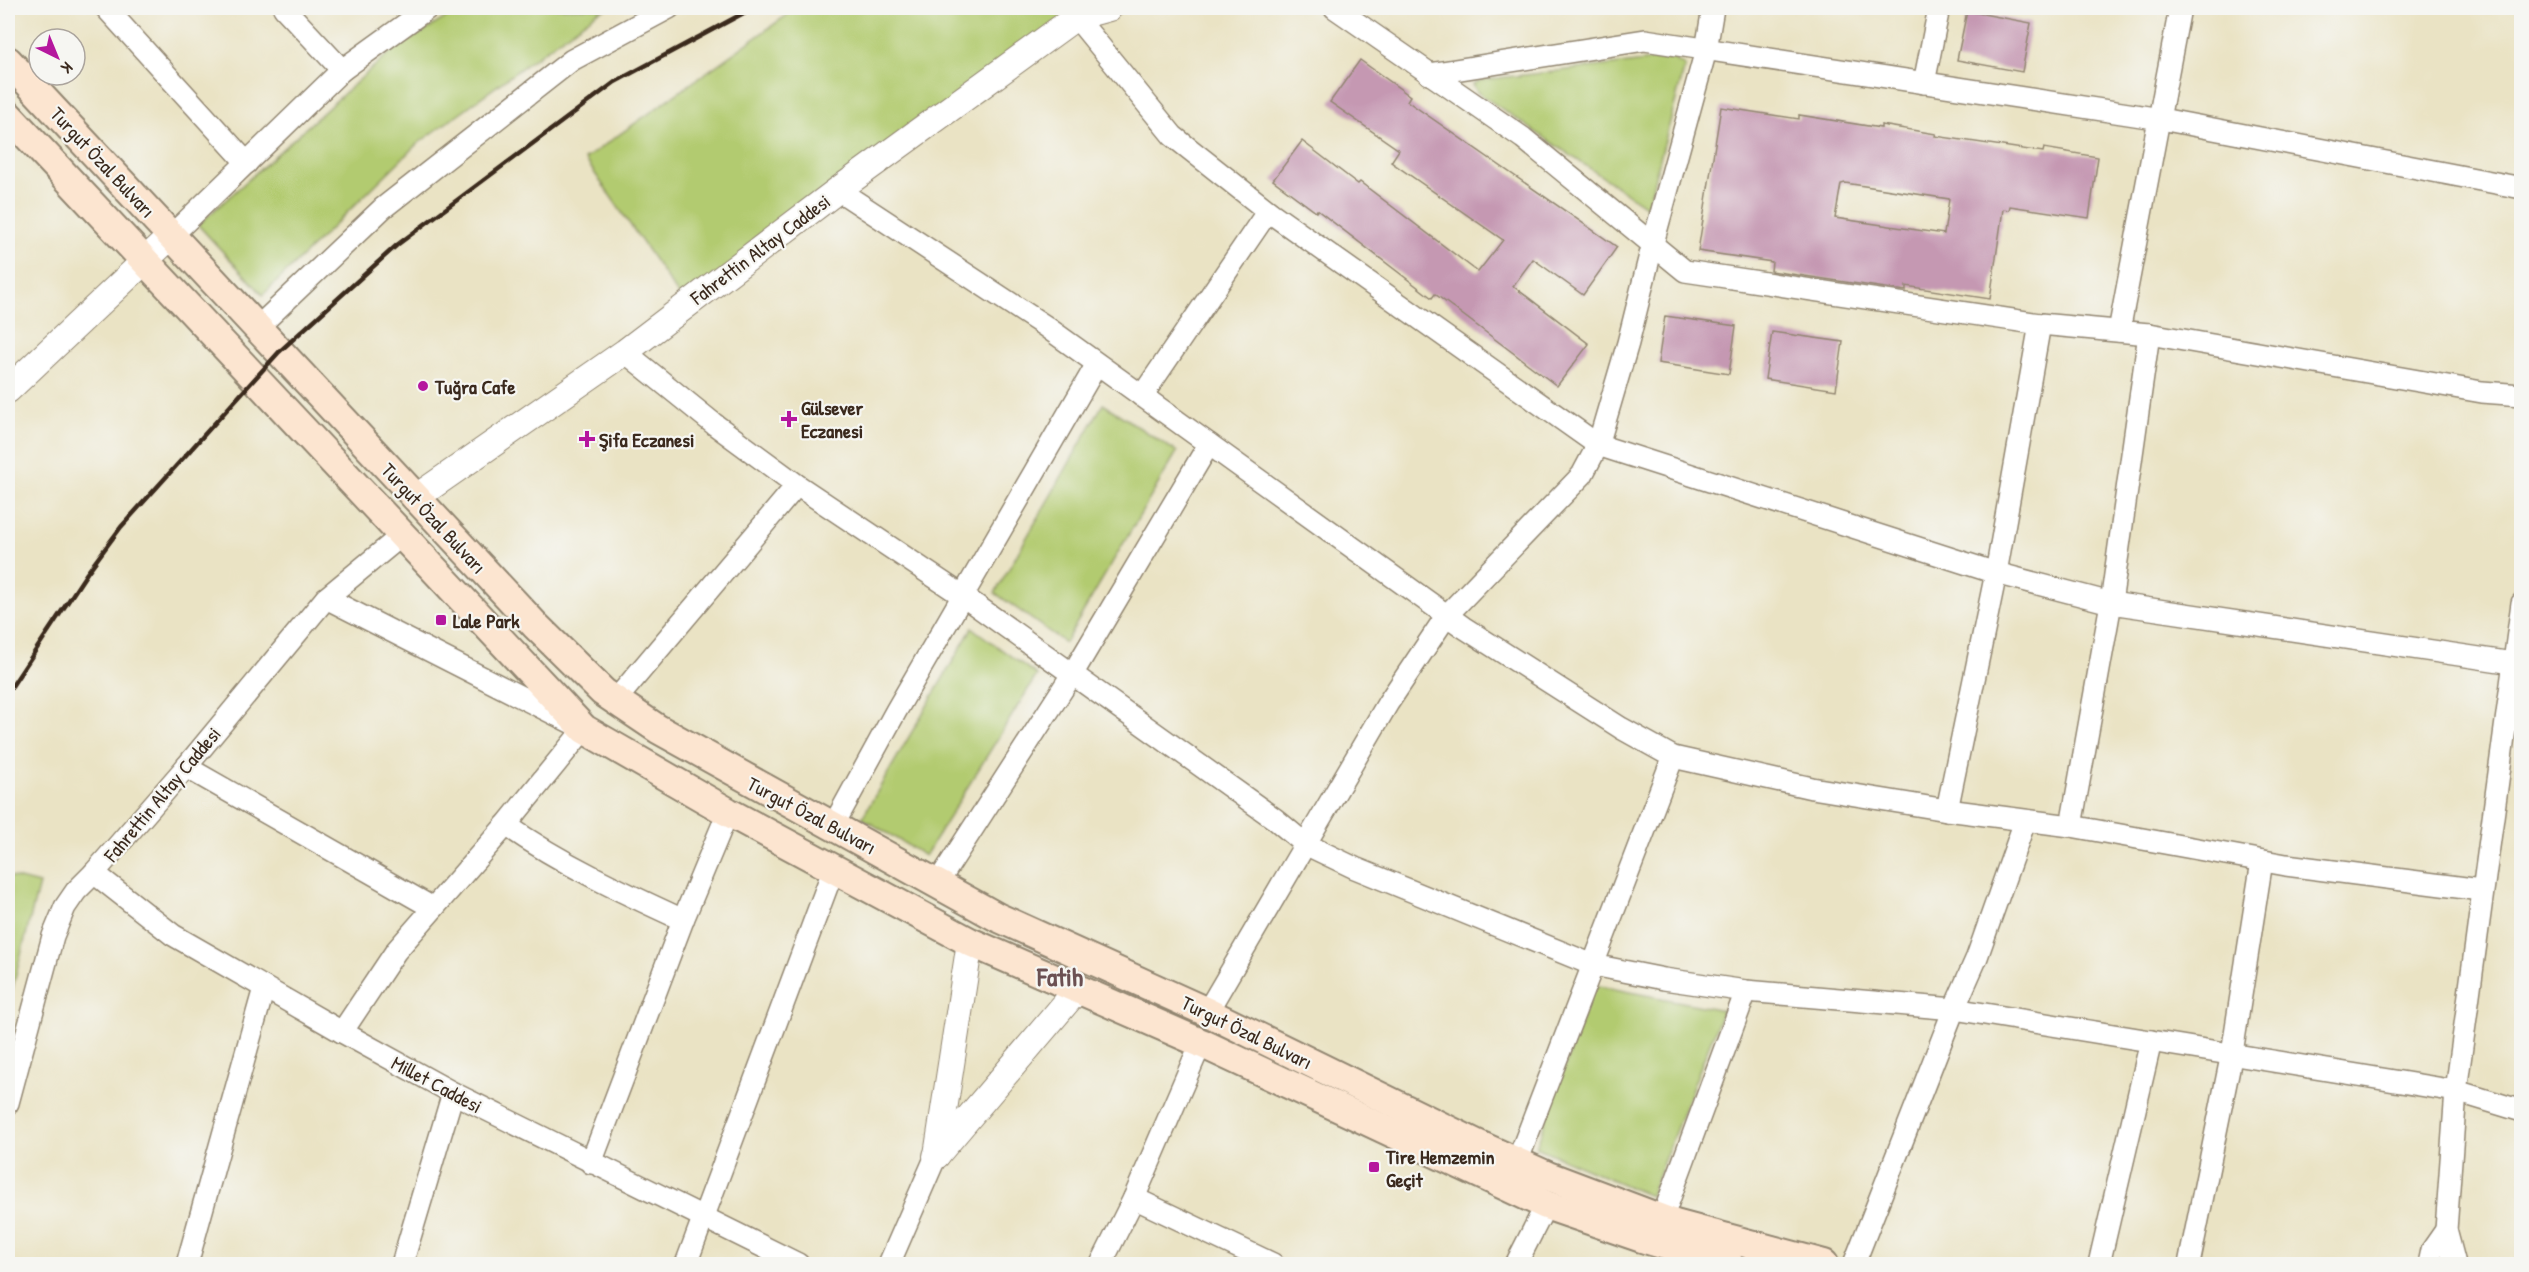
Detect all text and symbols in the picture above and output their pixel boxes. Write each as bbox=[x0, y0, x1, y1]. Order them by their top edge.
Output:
north arrow bbox=[27, 27, 87, 87]
text: K bbox=[56, 57, 78, 79]
street label: Turgut Özal Bulvarı bbox=[45, 101, 161, 223]
street label: Fahrettin Altay Caddesi bbox=[684, 187, 835, 311]
place label: Tuğra Cafe bbox=[434, 373, 515, 401]
marker: Tuğra Cafe bbox=[416, 379, 430, 393]
place label: Gülsever Eczanesi bbox=[801, 394, 864, 444]
marker: Gülsever Eczanesi bbox=[782, 412, 796, 426]
place label: Şifa Eczanesi bbox=[599, 426, 694, 453]
marker: Şifa Eczanesi bbox=[580, 432, 594, 446]
street label: Turgut Özal Bulvarı bbox=[376, 457, 492, 579]
place label: Lale Park bbox=[453, 607, 520, 634]
marker: Lale Park bbox=[434, 613, 448, 627]
street label: Fahrettin Altay Caddesi bbox=[97, 721, 227, 868]
street label: Turgut Özal Bulvarı bbox=[743, 770, 881, 860]
district label: Fatih bbox=[1036, 959, 1083, 994]
street label: Turgut Özal Bulvarı bbox=[1177, 989, 1317, 1075]
street label: Millet Caddesi bbox=[387, 1049, 487, 1119]
place label: Tire Hemzemin Geçit bbox=[1385, 1143, 1495, 1193]
marker: Tire Hemzemin Geçit bbox=[1367, 1160, 1381, 1174]

